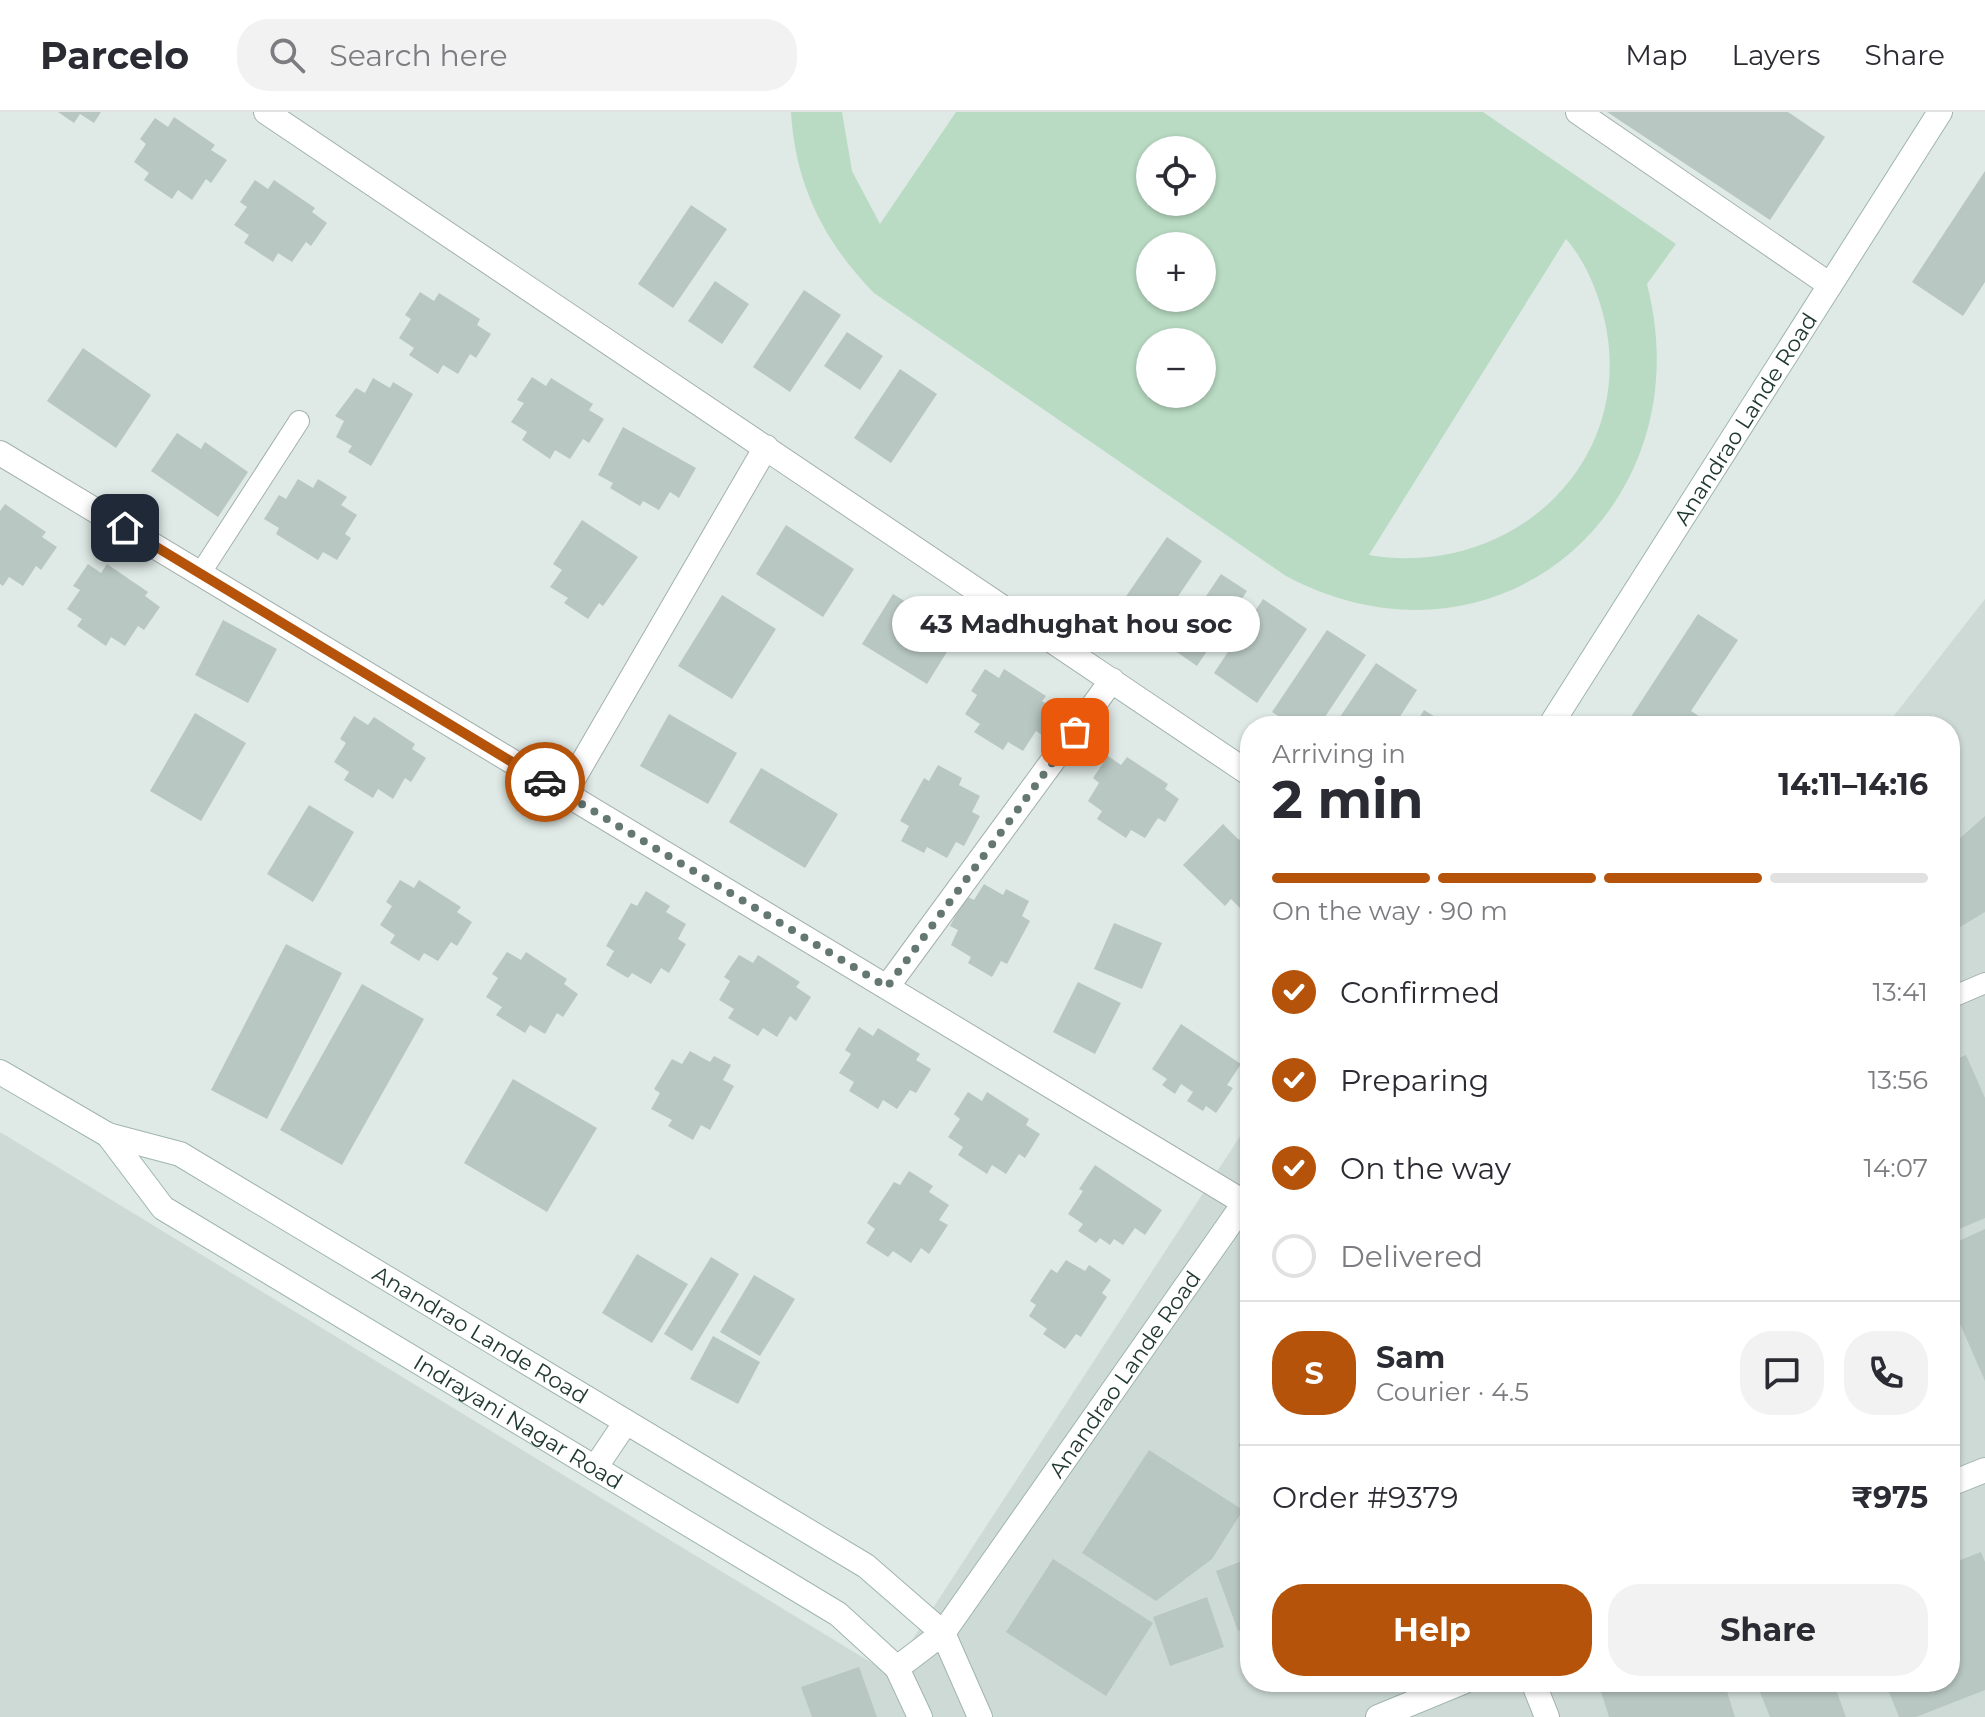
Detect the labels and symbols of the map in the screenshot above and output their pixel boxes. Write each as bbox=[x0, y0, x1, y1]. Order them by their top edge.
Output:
street label: Anandrao Lande Road bbox=[1668, 308, 1823, 530]
pin bbox=[91, 494, 159, 562]
callout: 43 Madhughat hou soc bbox=[891, 596, 1259, 652]
pin bbox=[1041, 698, 1109, 766]
courier bbox=[505, 742, 585, 822]
street label: Anandrao Lande Road bbox=[368, 1260, 593, 1410]
street label: Anandrao Lande Road bbox=[1043, 1266, 1207, 1483]
street label: Indrayani Nagar Road bbox=[409, 1349, 627, 1495]

